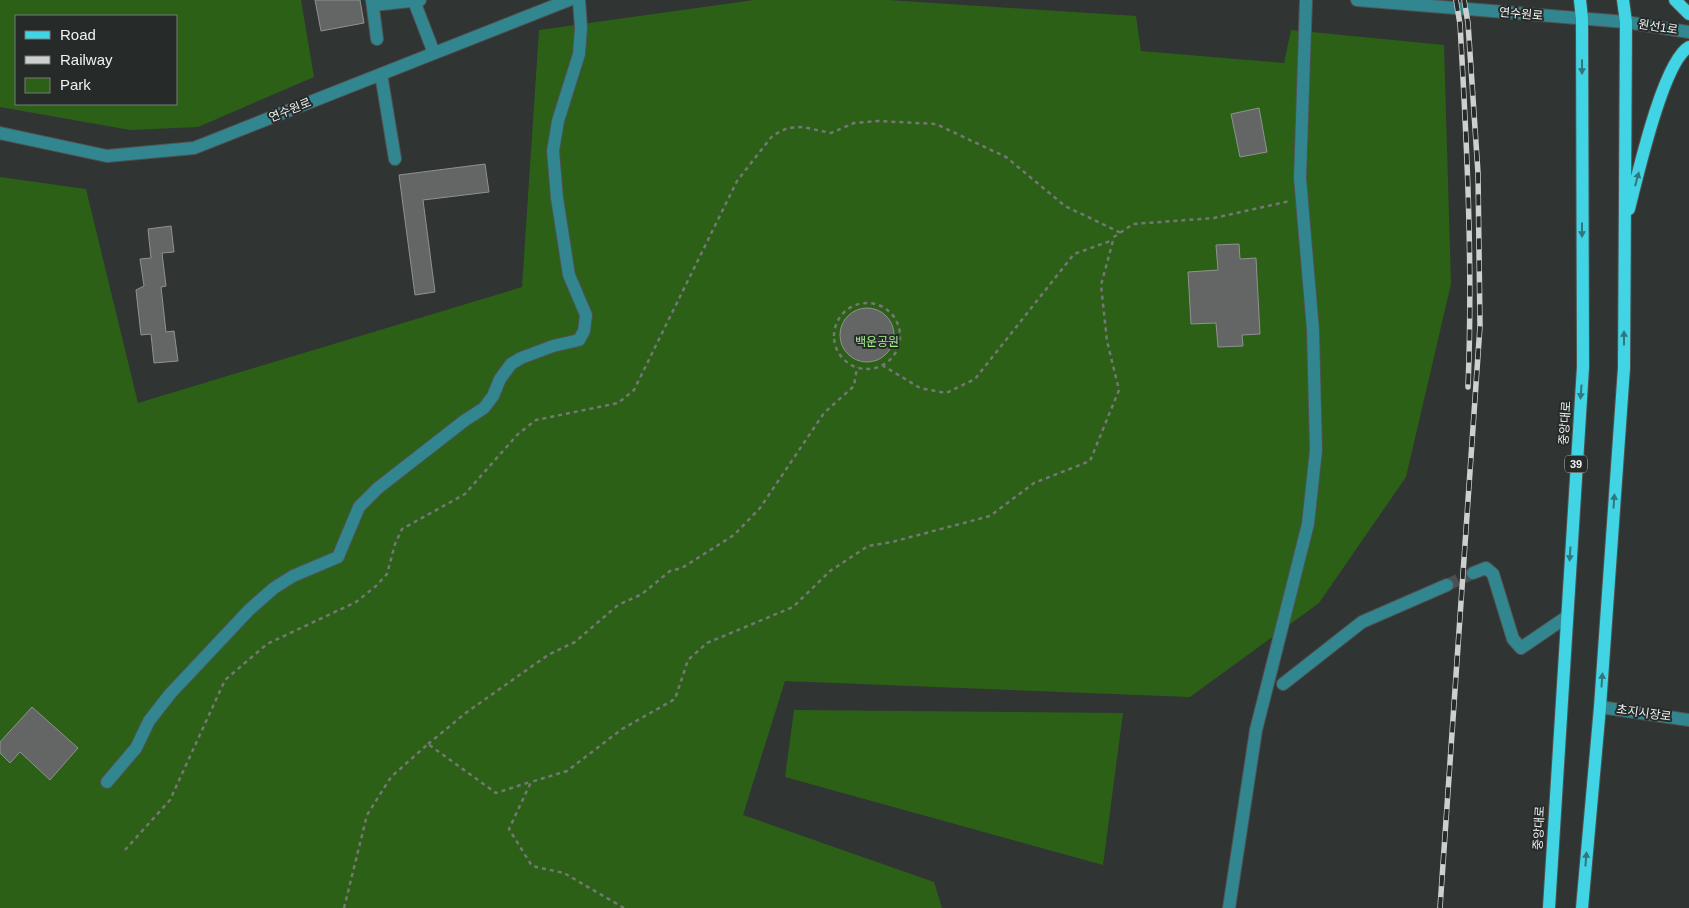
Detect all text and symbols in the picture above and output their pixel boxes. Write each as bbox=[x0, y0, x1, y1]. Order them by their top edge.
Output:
street label: 연수원로 bbox=[1498, 5, 1544, 23]
legend bbox=[15, 15, 178, 105]
street label: 원선1로 bbox=[1637, 17, 1679, 37]
text: Road bbox=[60, 26, 96, 43]
text: Railway bbox=[60, 51, 113, 68]
one-way arrow bbox=[1578, 60, 1586, 76]
text: Park bbox=[60, 76, 91, 93]
street label: 연수원로 bbox=[267, 95, 313, 125]
one-way arrow bbox=[1633, 172, 1641, 187]
one-way arrow bbox=[1578, 222, 1586, 238]
one-way arrow bbox=[1620, 330, 1628, 346]
park label: 백운공원 bbox=[855, 335, 899, 349]
one-way arrow bbox=[1576, 385, 1584, 401]
street label: 중앙대로 bbox=[1556, 400, 1574, 446]
road number: 39 bbox=[1565, 456, 1587, 472]
one-way arrow bbox=[1611, 492, 1619, 508]
one-way arrow bbox=[1565, 547, 1573, 563]
one-way arrow bbox=[1598, 672, 1606, 688]
street label: 초지시장로 bbox=[1616, 702, 1672, 724]
street label: 중앙대로 bbox=[1531, 806, 1547, 850]
one-way arrow bbox=[1583, 851, 1591, 867]

